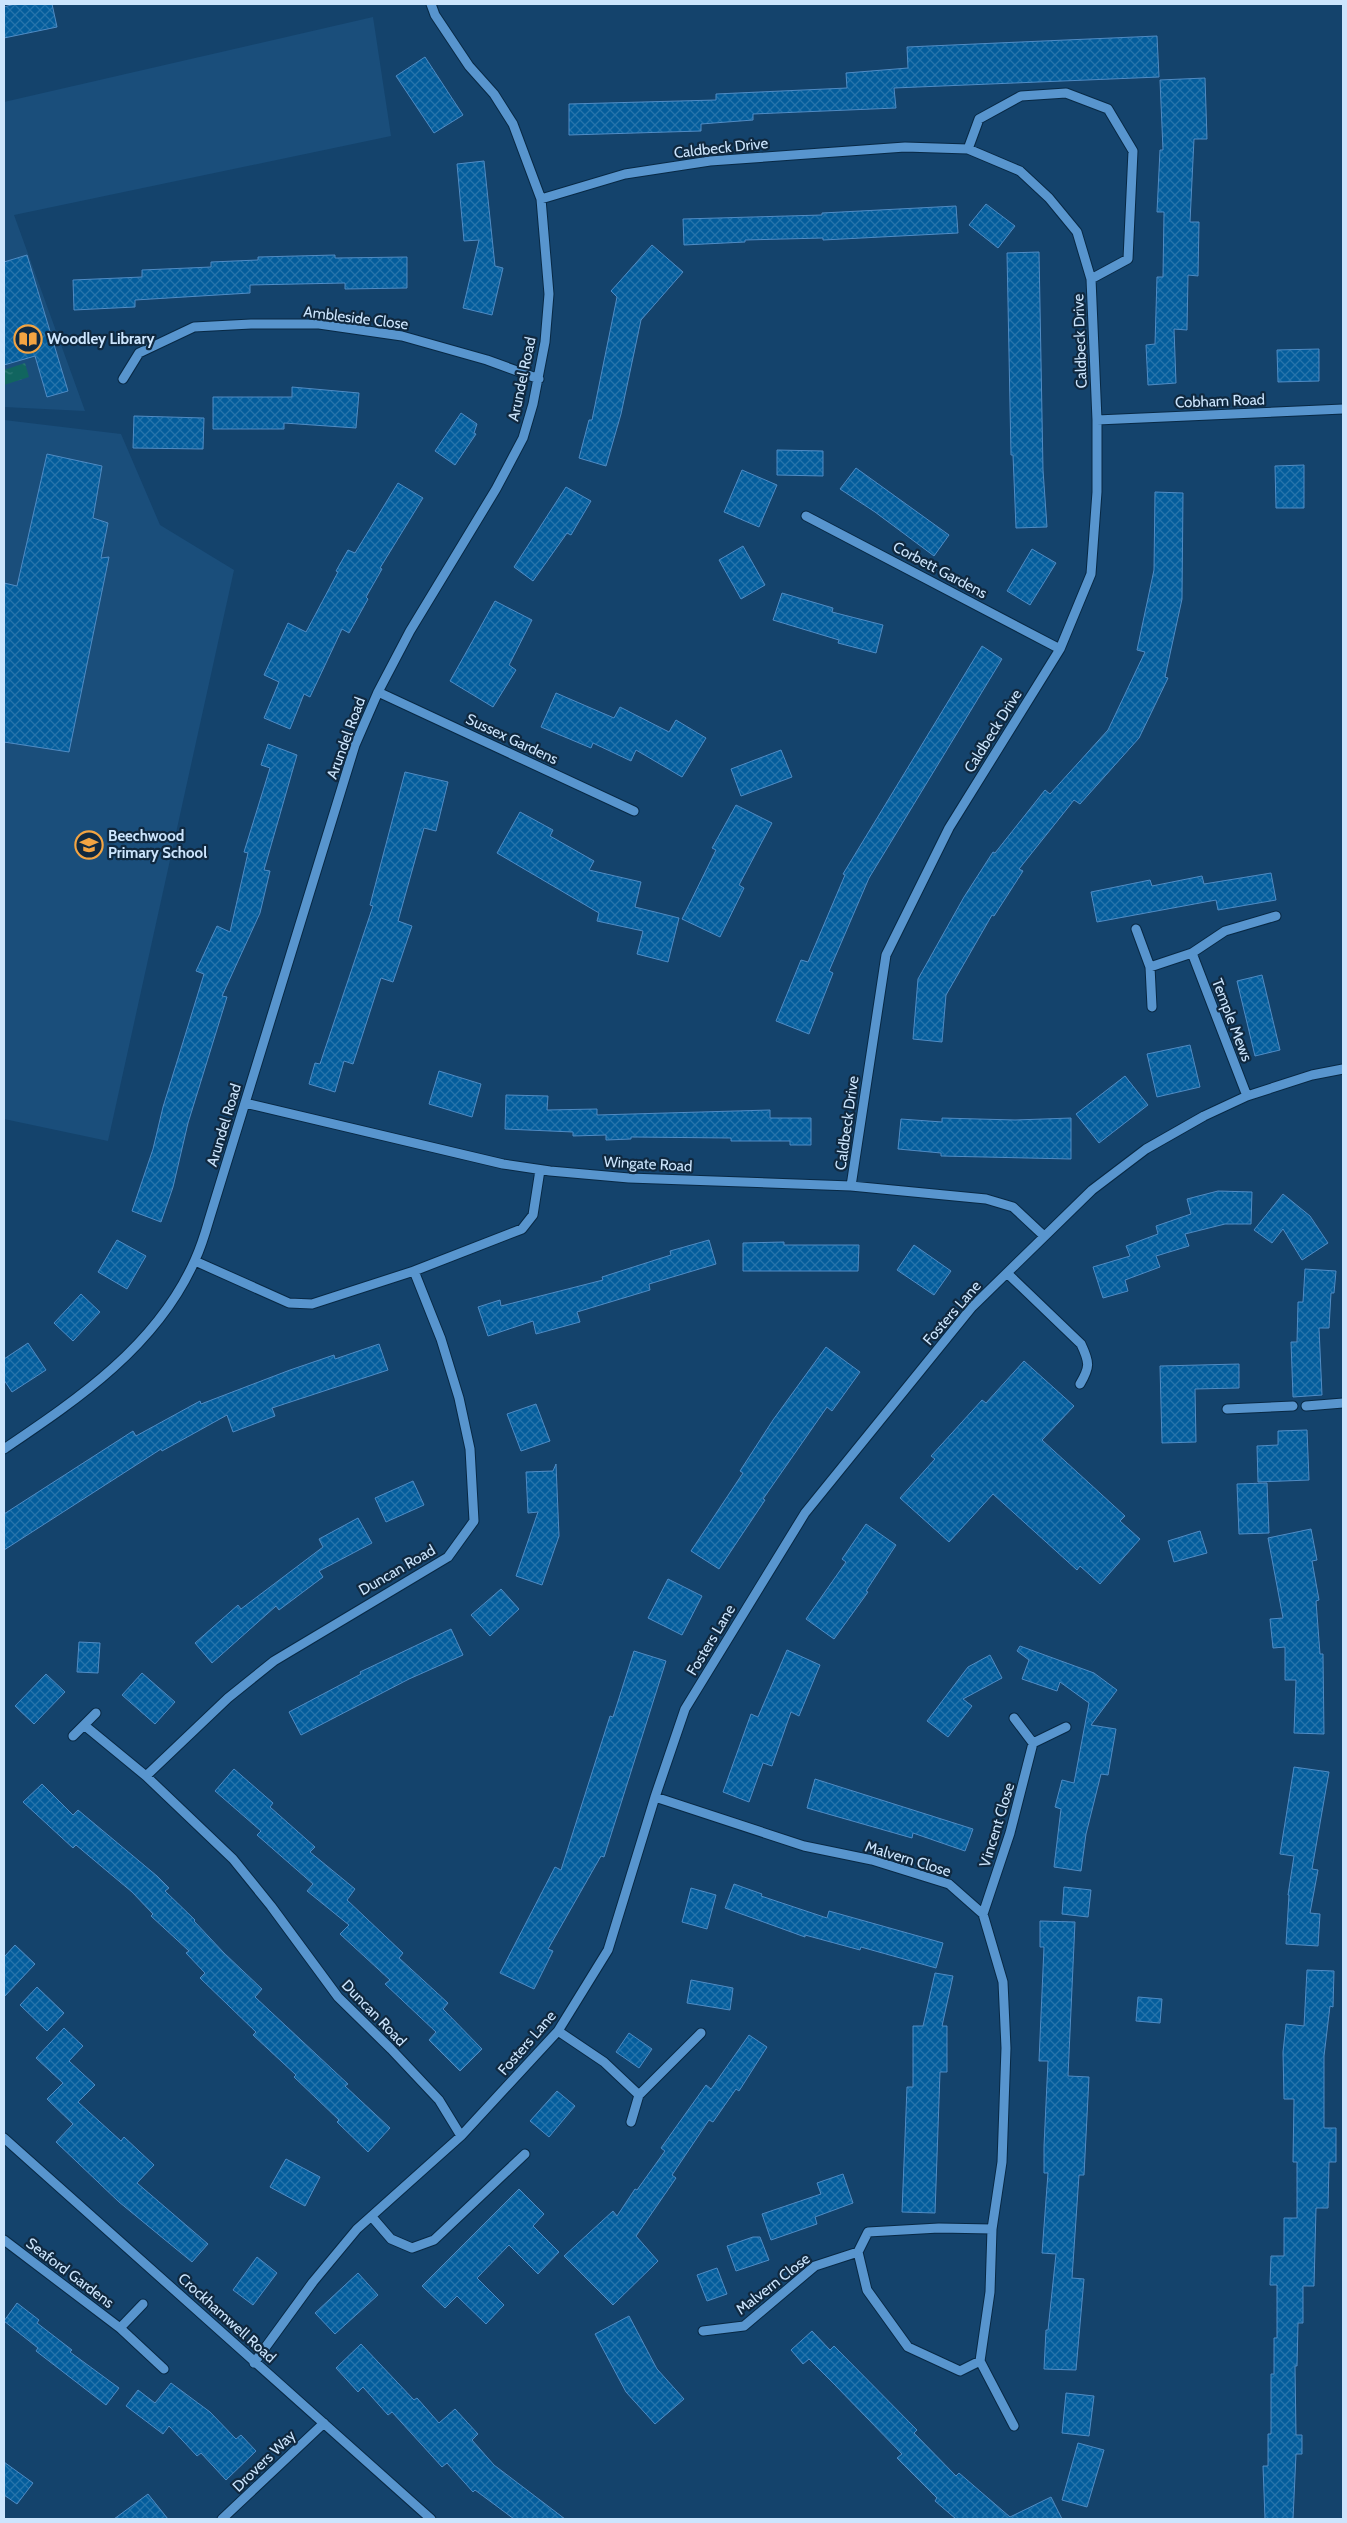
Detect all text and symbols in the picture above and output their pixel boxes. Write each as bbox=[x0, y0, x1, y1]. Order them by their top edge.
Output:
street label: Caldbeck Drive bbox=[673, 134, 769, 162]
street label: Caldbeck Drive bbox=[1069, 293, 1091, 389]
street label: Ambleside Close bbox=[303, 303, 410, 333]
library icon: Woodley Library bbox=[13, 324, 43, 354]
place label: Woodley Library bbox=[47, 330, 155, 348]
street label: Arundel Road bbox=[504, 335, 540, 423]
street label: Cobham Road bbox=[1175, 390, 1265, 412]
street label: Corbett Gardens bbox=[890, 538, 990, 602]
street label: Caldbeck Drive bbox=[960, 686, 1026, 776]
street label: Arundel Road bbox=[323, 695, 369, 781]
street label: Sussex Gardens bbox=[463, 710, 561, 768]
place label: Beechwood Primary School bbox=[108, 827, 207, 862]
school or university icon: Beechwood Primary School bbox=[74, 830, 104, 860]
street label: Temple Mews bbox=[1208, 976, 1256, 1064]
street label: Caldbeck Drive bbox=[831, 1075, 863, 1171]
street label: Arundel Road bbox=[203, 1081, 245, 1169]
street label: Wingate Road bbox=[603, 1153, 693, 1175]
street label: Fosters Lane bbox=[919, 1277, 985, 1349]
street label: Duncan Road bbox=[356, 1541, 438, 1599]
street label: Fosters Lane bbox=[683, 1601, 739, 1679]
street label: Vincent Close bbox=[976, 1780, 1018, 1869]
street label: Malvern Close bbox=[863, 1837, 953, 1881]
street label: Duncan Road bbox=[338, 1976, 410, 2050]
street label: Fosters Lane bbox=[494, 2007, 560, 2079]
street label: Seaford Gardens bbox=[23, 2234, 117, 2312]
street label: Malvern Close bbox=[732, 2249, 814, 2318]
street label: Crockhamwell Road bbox=[174, 2269, 280, 2367]
street label: Drovers Way bbox=[229, 2426, 300, 2496]

